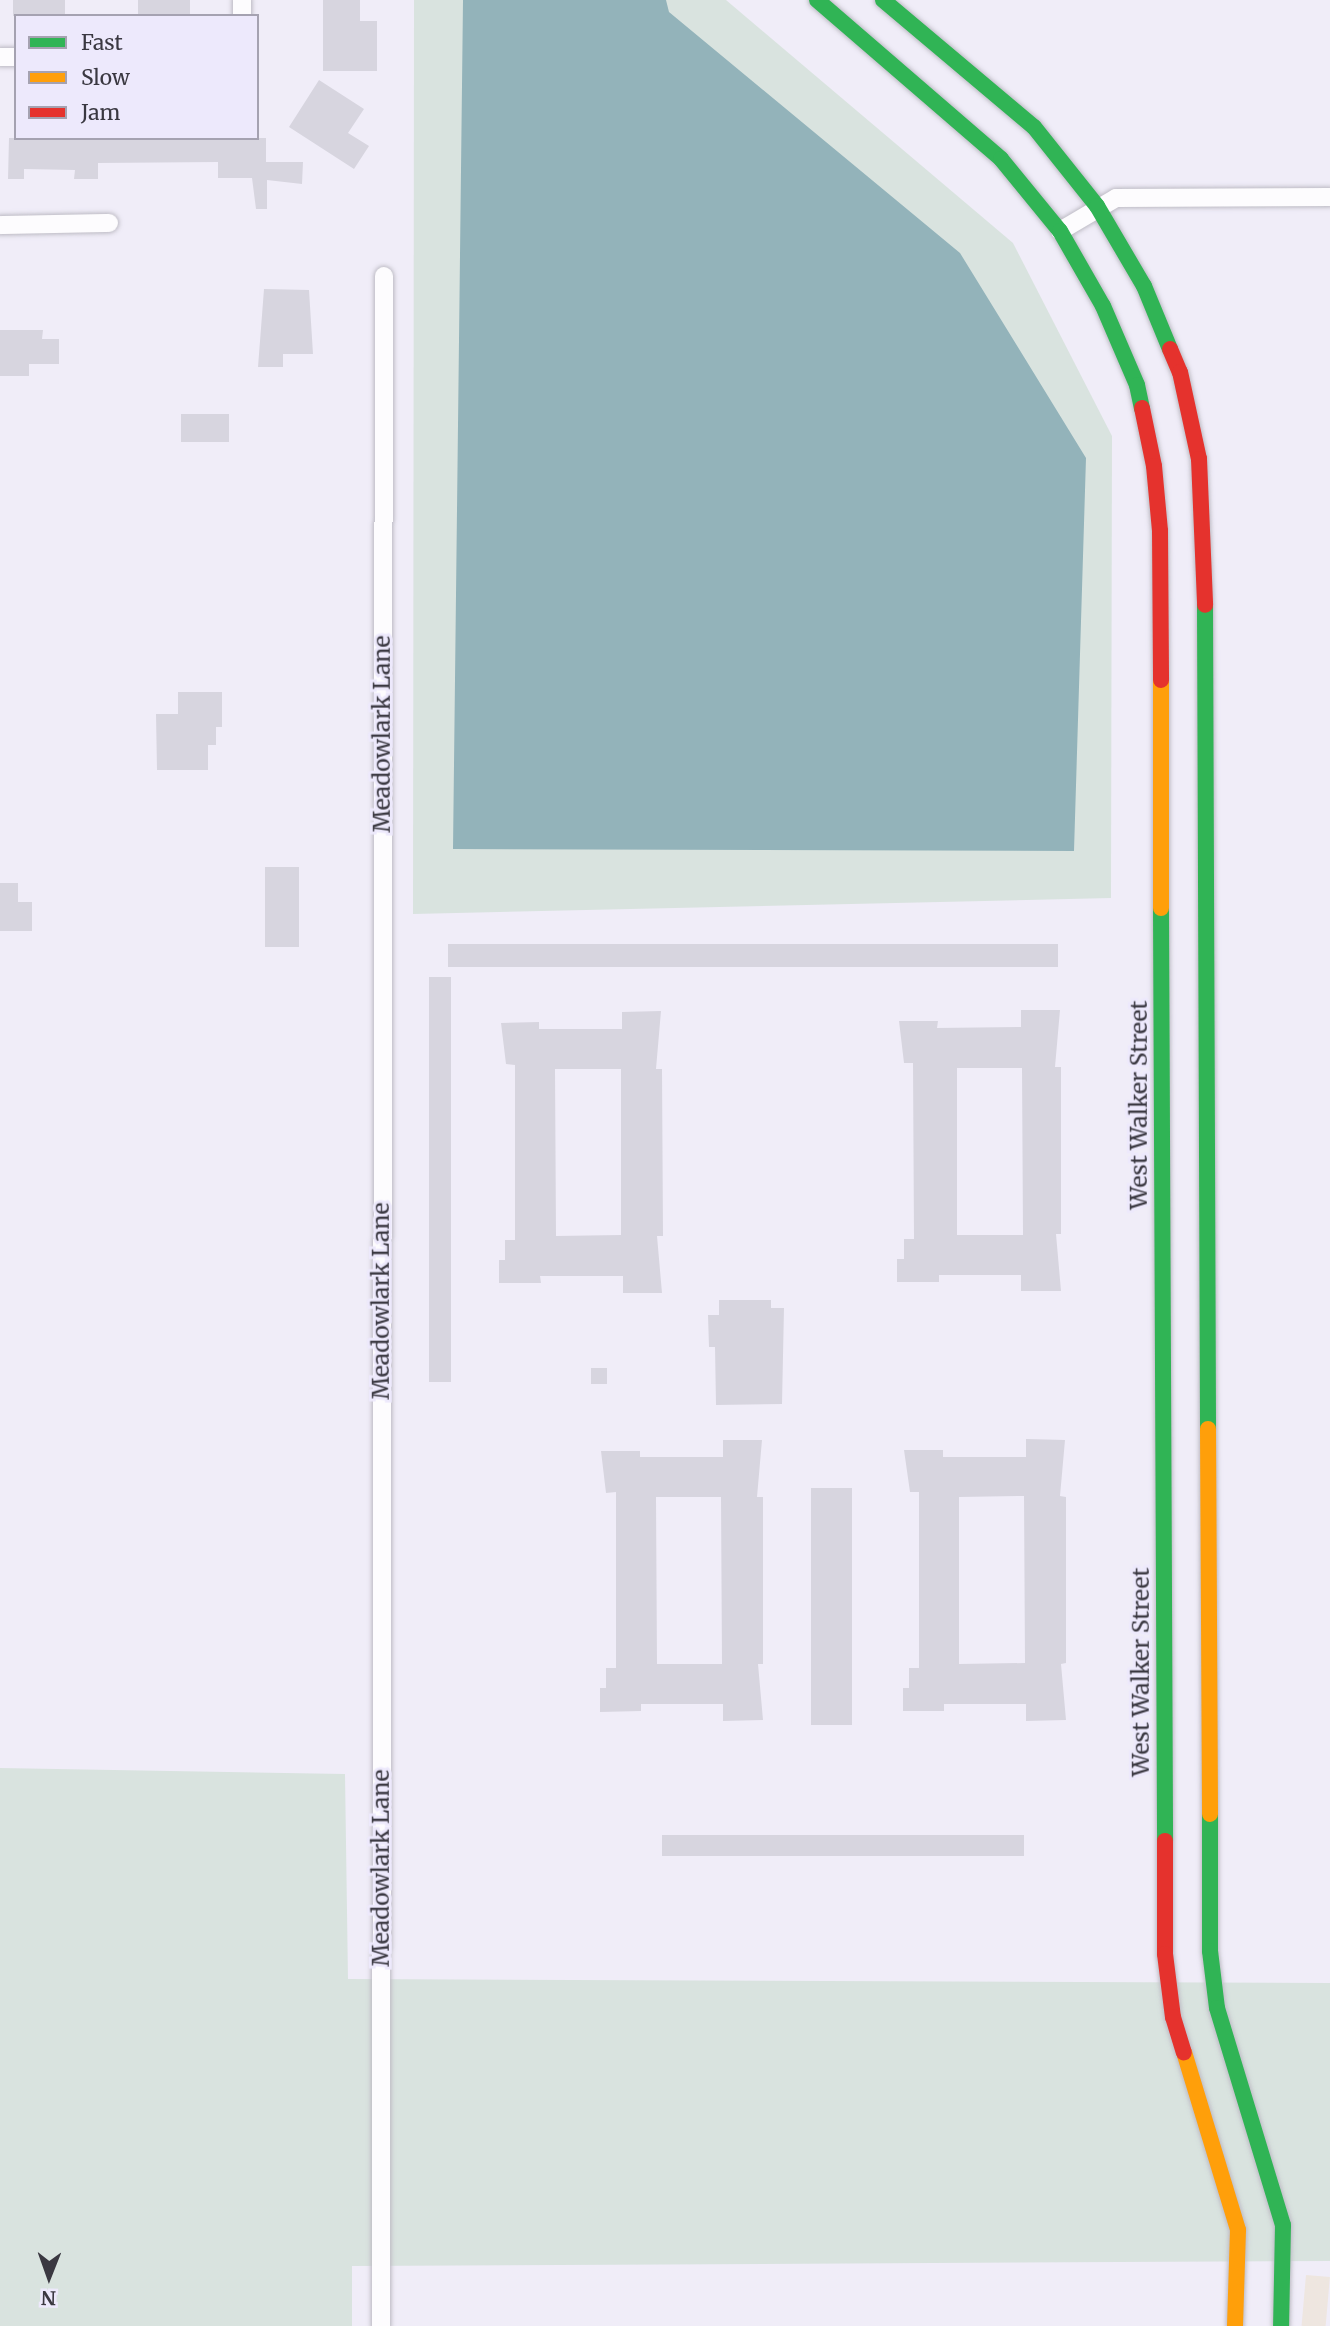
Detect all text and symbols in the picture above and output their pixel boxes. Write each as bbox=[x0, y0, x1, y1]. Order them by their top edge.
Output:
legend bbox=[14, 14, 259, 140]
text: Fast bbox=[81, 29, 123, 56]
text: Slow bbox=[81, 64, 130, 91]
text: Jam bbox=[81, 99, 120, 126]
street label: Meadowlark Lane bbox=[368, 635, 396, 833]
street label: West Walker Street bbox=[1125, 1000, 1153, 1210]
street label: Meadowlark Lane bbox=[367, 1202, 395, 1400]
street label: West Walker Street bbox=[1127, 1567, 1155, 1777]
street label: Meadowlark Lane bbox=[367, 1769, 395, 1967]
north arrow bbox=[14, 2242, 84, 2312]
text: N bbox=[41, 2286, 56, 2310]

